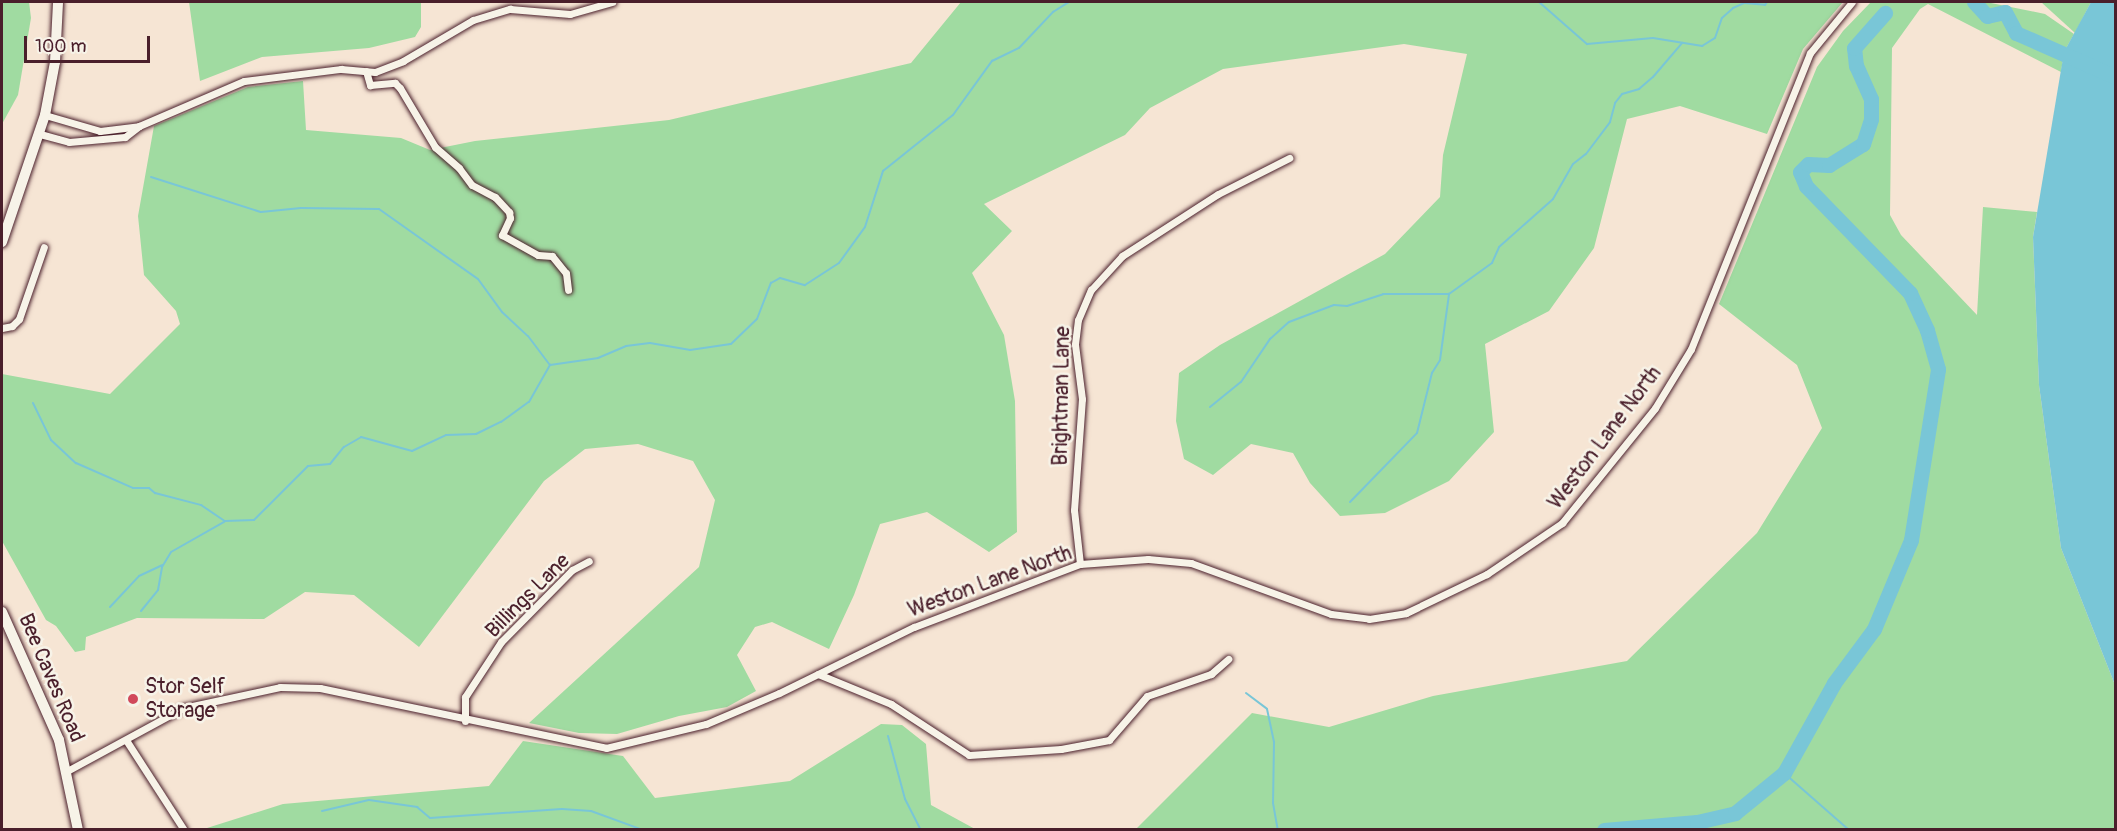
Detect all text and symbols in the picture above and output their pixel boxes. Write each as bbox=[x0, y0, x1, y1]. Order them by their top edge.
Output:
scale bar bbox=[27, 24, 153, 62]
text: 100 m bbox=[35, 35, 87, 58]
street label: Brightman Lane bbox=[1048, 326, 1076, 466]
street label: Weston Lane North bbox=[1543, 361, 1667, 515]
street label: Weston Lane North bbox=[905, 541, 1075, 623]
street label: Billings Lane bbox=[481, 549, 575, 643]
street label: Bee Caves Road bbox=[13, 610, 89, 746]
place label: Stor Self Storage bbox=[145, 674, 225, 724]
marker: Stor Self Storage bbox=[126, 692, 140, 706]

